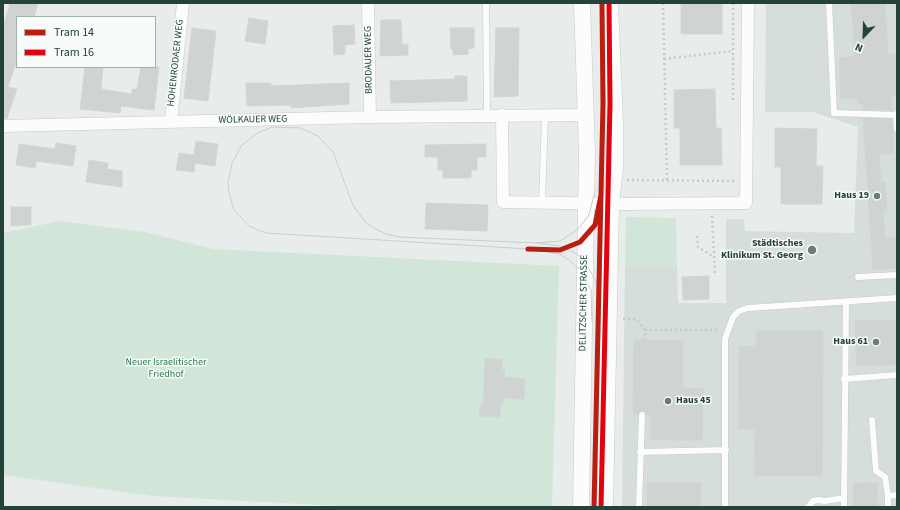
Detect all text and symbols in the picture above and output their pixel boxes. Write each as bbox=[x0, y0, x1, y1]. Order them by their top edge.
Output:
legend bbox=[16, 16, 156, 68]
north arrow bbox=[844, 16, 884, 56]
street label: HOHENRODAER WEG bbox=[165, 19, 187, 107]
text: Tram 14 bbox=[54, 24, 94, 41]
street label: BRODAUER WEG bbox=[362, 26, 376, 94]
text: N bbox=[853, 39, 865, 56]
text: Tram 16 bbox=[54, 44, 94, 61]
street label: WÖLKAUER WEG bbox=[218, 113, 288, 127]
place label: Haus 19 bbox=[834, 190, 869, 202]
marker: Haus 19 bbox=[872, 191, 882, 201]
place label: Städtisches Klinikum St. Georg bbox=[721, 238, 803, 262]
marker: Städtisches Klinikum St. Georg bbox=[806, 244, 818, 256]
street label: DELITZSCHER STRASSE bbox=[577, 255, 591, 351]
place label: Haus 61 bbox=[833, 336, 868, 348]
marker: Haus 61 bbox=[871, 337, 881, 347]
park label: Neuer Israelitischer Friedhof bbox=[126, 357, 206, 380]
place label: Haus 45 bbox=[676, 395, 711, 407]
marker: Haus 45 bbox=[663, 396, 673, 406]

